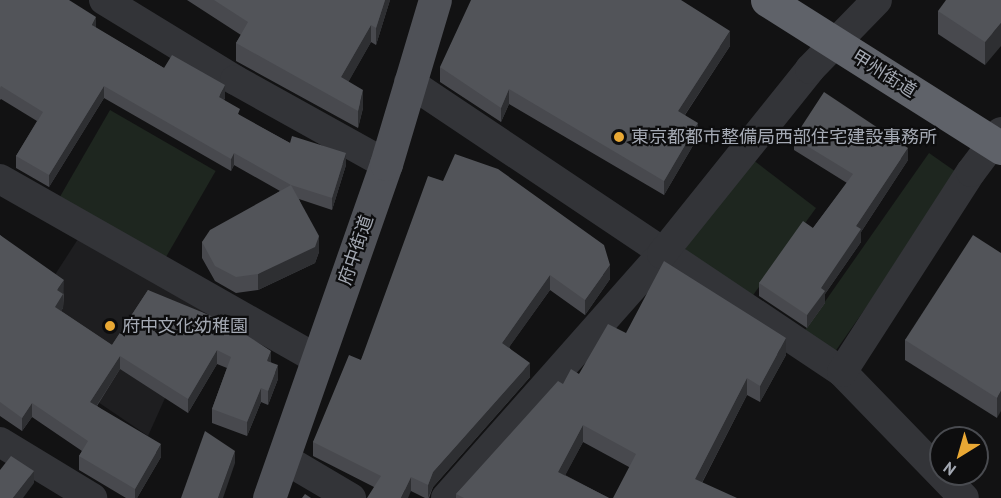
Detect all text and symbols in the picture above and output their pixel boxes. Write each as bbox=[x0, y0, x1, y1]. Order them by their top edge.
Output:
street label: 甲州街道 bbox=[848, 46, 920, 102]
place label: 東京都都市整備局西部住宅建設事務所 bbox=[631, 126, 937, 148]
marker: 東京都都市整備局西部住宅建設事務所 bbox=[612, 130, 626, 144]
street label: 府中街道 bbox=[334, 212, 378, 288]
place label: 府中文化幼稚園 bbox=[122, 315, 248, 337]
marker: 府中文化幼稚園 bbox=[103, 319, 117, 333]
north arrow bbox=[929, 426, 989, 486]
text: N bbox=[939, 458, 960, 480]

